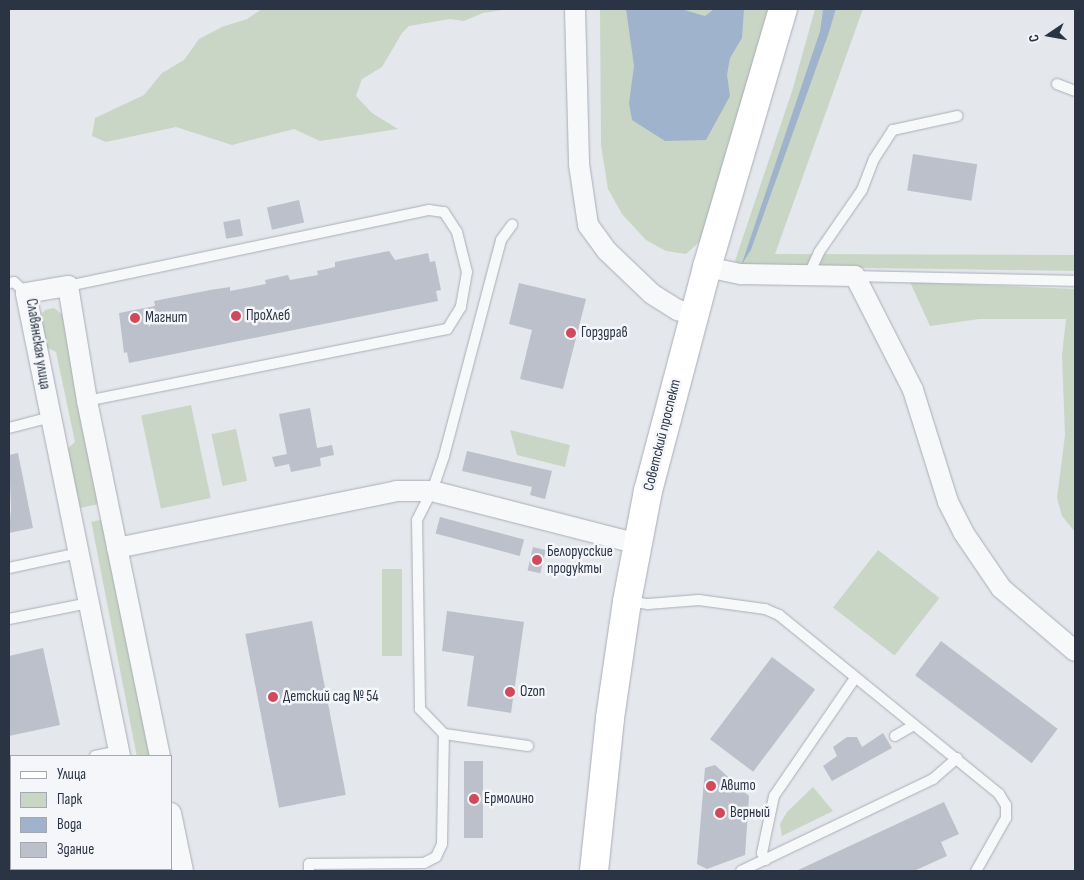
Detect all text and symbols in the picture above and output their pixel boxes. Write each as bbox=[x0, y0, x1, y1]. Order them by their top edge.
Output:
north arrow bbox=[1024, 10, 1074, 60]
text: С bbox=[1025, 33, 1043, 44]
street label: Славянская улица bbox=[22, 297, 54, 391]
place label: ПроХлеб bbox=[246, 307, 290, 325]
place label: Магнит bbox=[145, 309, 187, 327]
marker: ПроХлеб bbox=[230, 310, 242, 322]
marker: Магнит bbox=[129, 312, 141, 324]
place label: Горздрав bbox=[581, 324, 628, 342]
marker: Горздрав bbox=[565, 327, 577, 339]
street label: Советский проспект bbox=[639, 377, 685, 493]
place label: Белорусские продукты bbox=[547, 542, 613, 577]
marker: Белорусские продукты bbox=[531, 554, 543, 566]
place label: Ozon bbox=[520, 683, 545, 701]
marker: Ozon bbox=[504, 686, 516, 698]
place label: Детский сад № 54 bbox=[283, 688, 379, 706]
marker: Детский сад № 54 bbox=[267, 691, 279, 703]
legend bbox=[10, 755, 172, 870]
text: Улица bbox=[57, 765, 86, 784]
place label: Авито bbox=[721, 777, 756, 795]
marker: Авито bbox=[705, 780, 717, 792]
text: Парк bbox=[57, 790, 82, 809]
place label: Ермолино bbox=[484, 790, 534, 808]
marker: Ермолино bbox=[468, 793, 480, 805]
place label: Верный bbox=[730, 804, 770, 822]
marker: Верный bbox=[714, 807, 726, 819]
text: Вода bbox=[57, 815, 82, 834]
text: Здание bbox=[57, 840, 94, 859]

